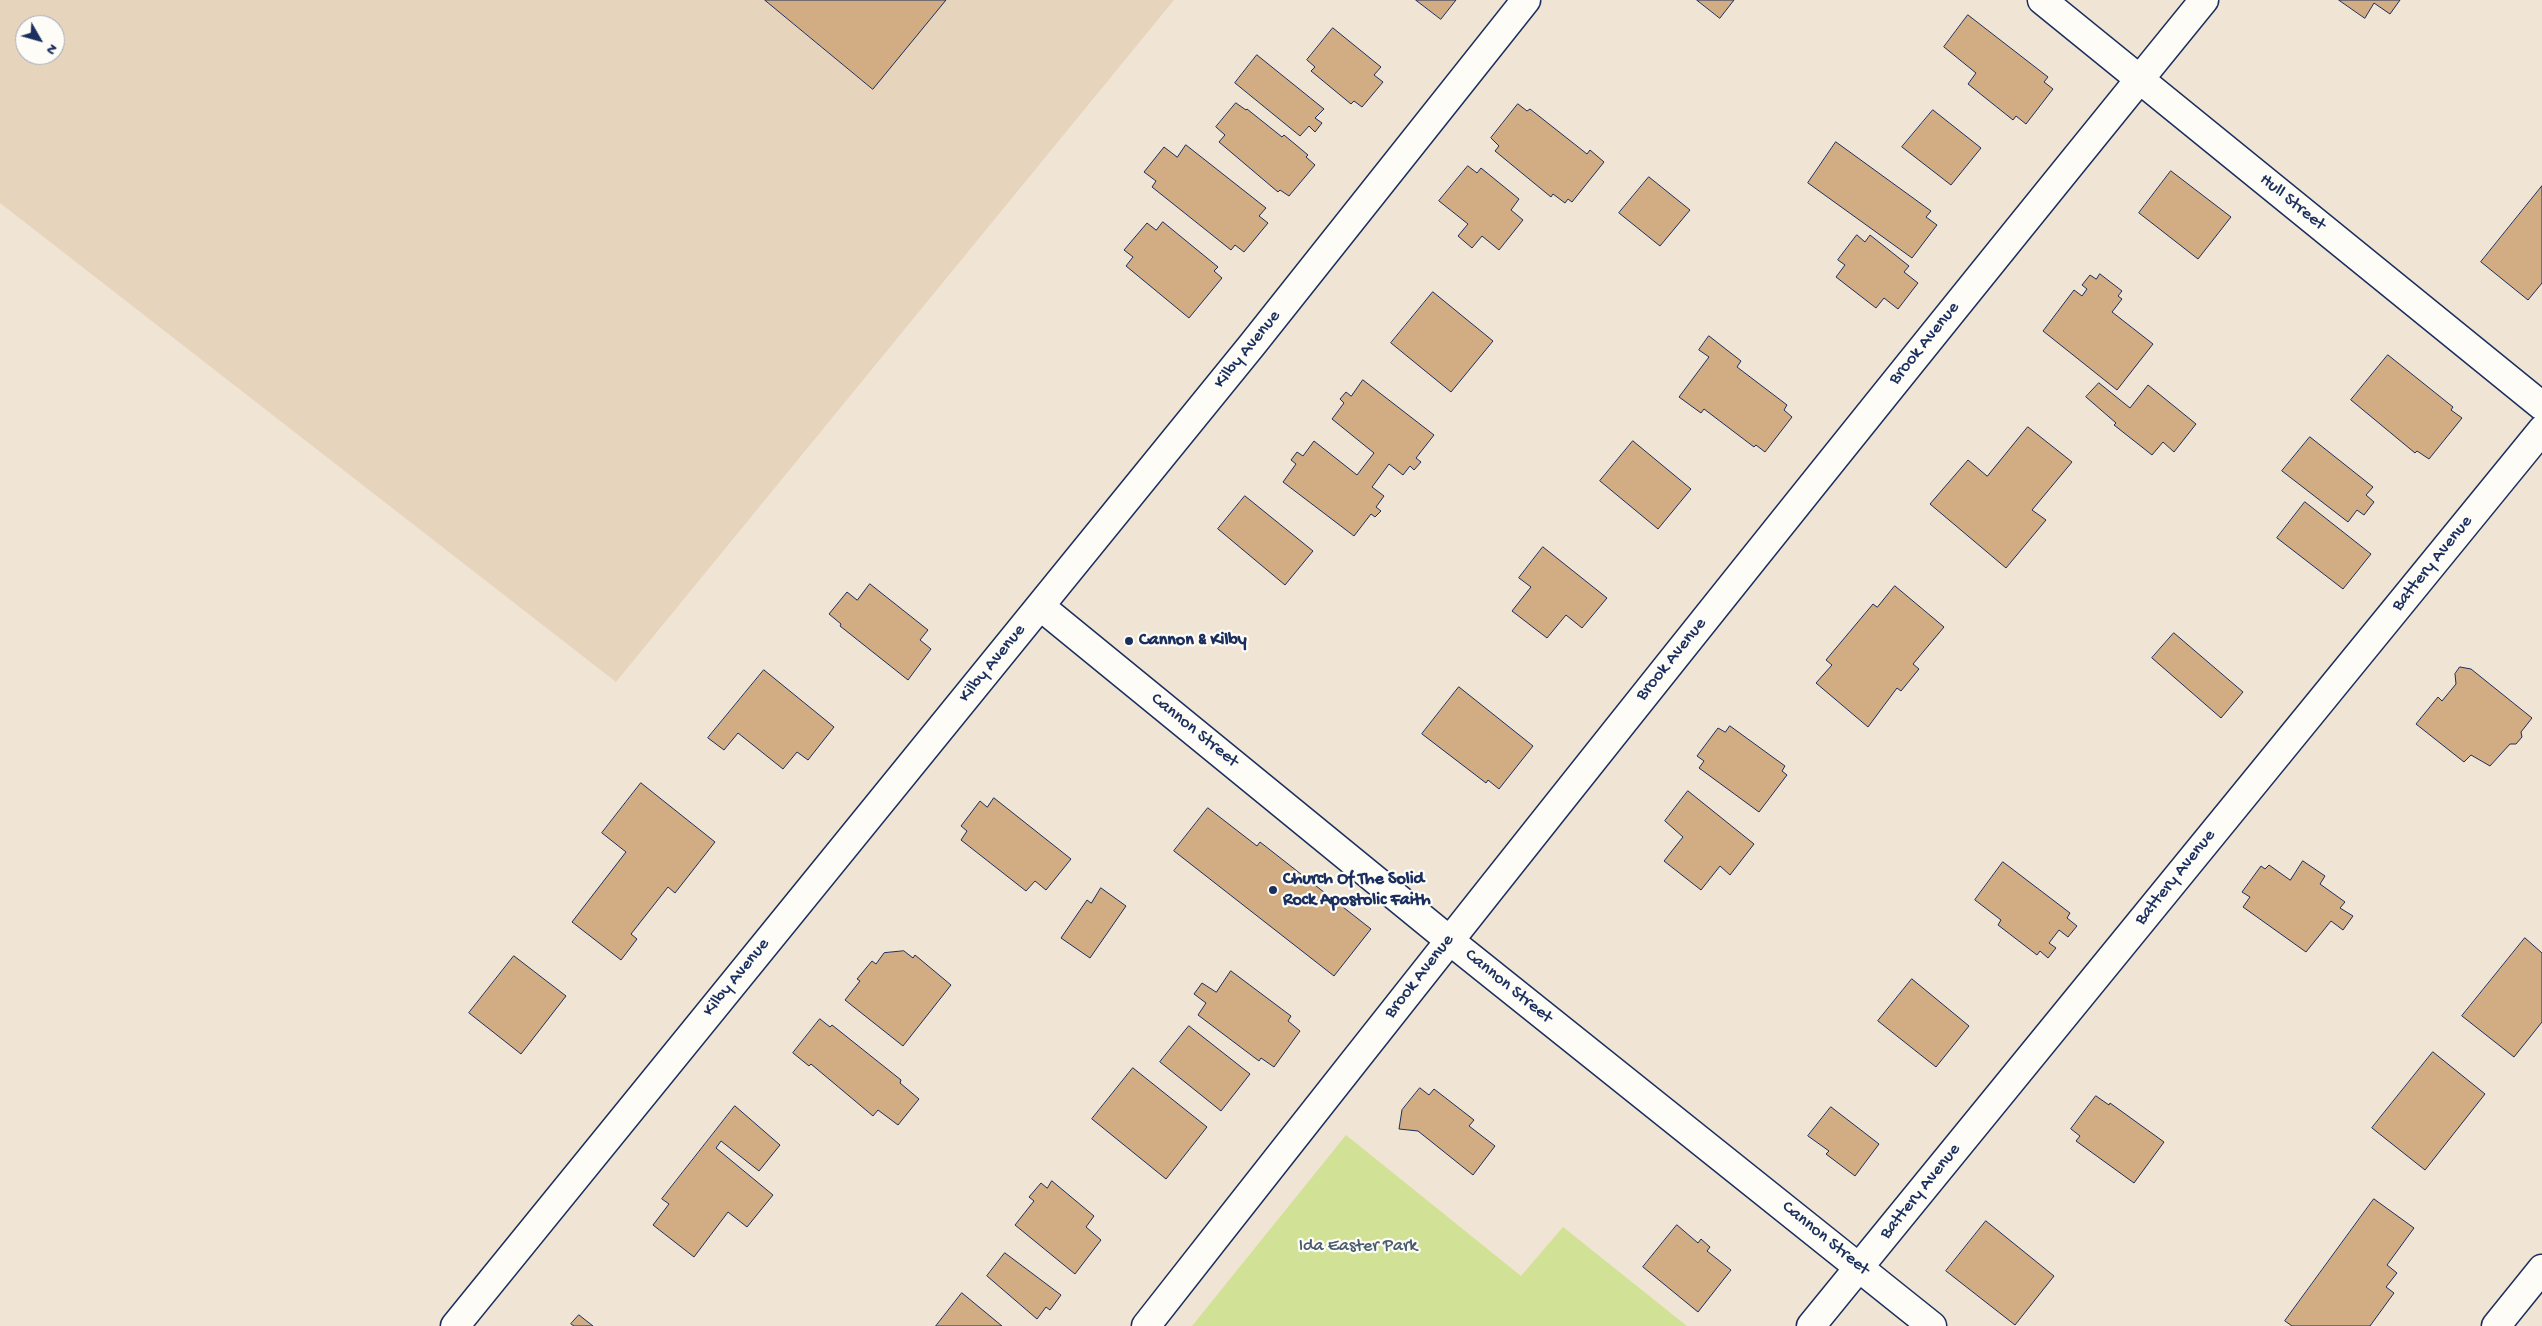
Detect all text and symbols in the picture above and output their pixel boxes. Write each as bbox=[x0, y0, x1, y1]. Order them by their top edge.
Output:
north arrow bbox=[15, 15, 65, 65]
text: N bbox=[42, 40, 61, 58]
street label: Hull Street bbox=[2255, 170, 2329, 236]
street label: Brook Avenue bbox=[1885, 298, 1965, 390]
street label: Kilby Avenue bbox=[1210, 306, 1286, 394]
street label: Battery Avenue bbox=[2388, 512, 2478, 616]
street label: Brook Avenue bbox=[1632, 614, 1712, 706]
street label: Kilby Avenue bbox=[955, 620, 1031, 708]
place label: Cannon & Kilby bbox=[1139, 630, 1247, 652]
marker: Cannon & Kilby bbox=[1123, 635, 1135, 647]
street label: Cannon Street bbox=[1146, 689, 1242, 773]
street label: Battery Avenue bbox=[2131, 826, 2221, 930]
place label: Church Of The Solid Rock Apostolic Faith bbox=[1283, 869, 1431, 912]
marker: Church Of The Solid Rock Apostolic Faith bbox=[1267, 884, 1279, 896]
street label: Brook Avenue bbox=[1380, 931, 1460, 1023]
street label: Kilby Avenue bbox=[699, 934, 775, 1022]
street label: Cannon Street bbox=[1460, 945, 1556, 1029]
street label: Battery Avenue bbox=[1876, 1140, 1966, 1244]
street label: Cannon Street bbox=[1777, 1197, 1873, 1281]
park label: Ida Easter Park bbox=[1299, 1236, 1417, 1258]

